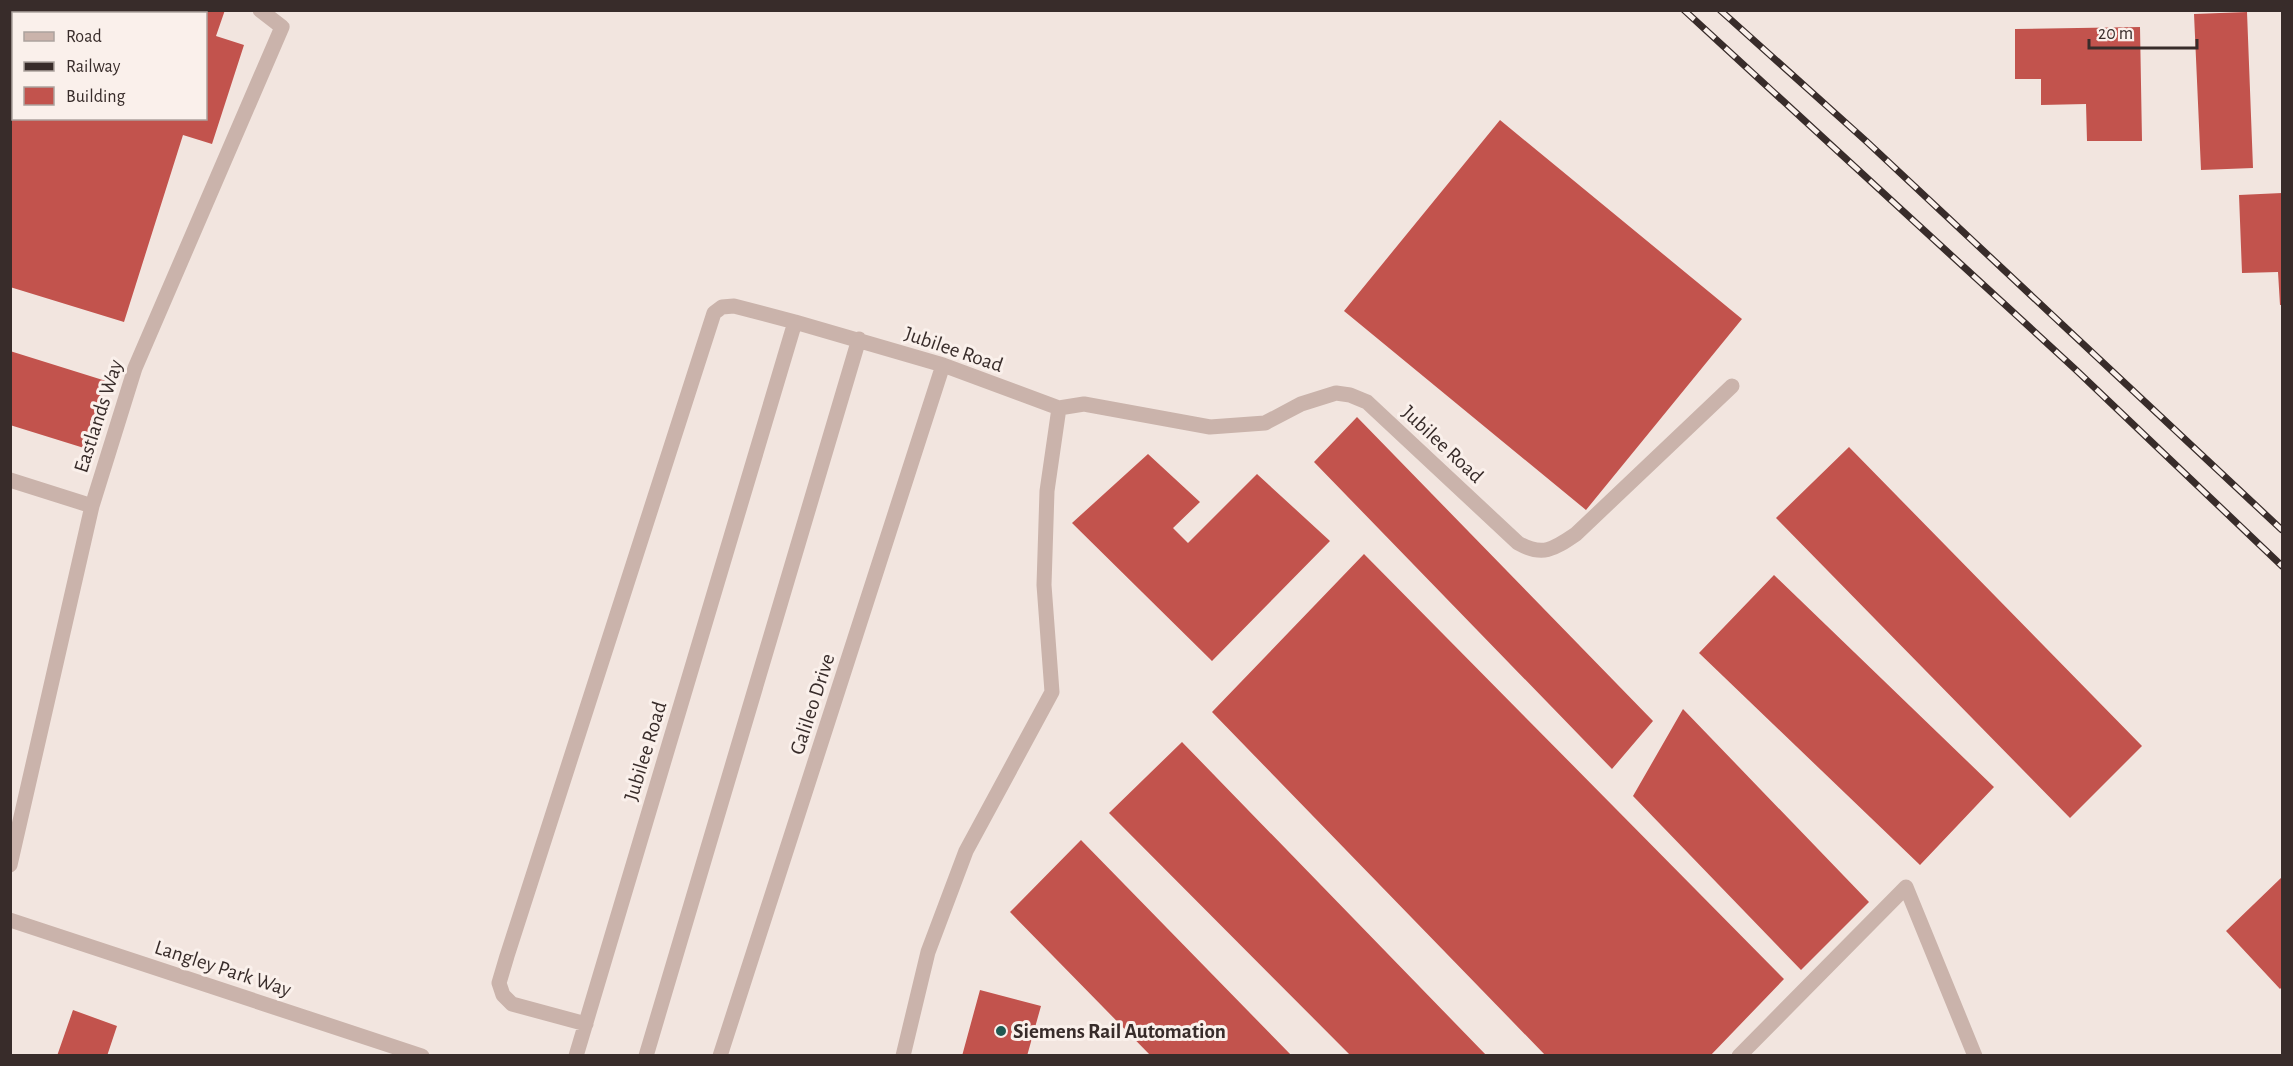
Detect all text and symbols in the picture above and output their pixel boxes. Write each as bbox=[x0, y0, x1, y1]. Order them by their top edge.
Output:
legend bbox=[12, 12, 207, 120]
scale bar bbox=[2089, 12, 2197, 50]
text: 20 m bbox=[2098, 25, 2133, 43]
text: Road bbox=[66, 28, 102, 46]
text: Railway bbox=[66, 58, 121, 76]
text: Building bbox=[66, 88, 126, 106]
street label: Jubilee Road bbox=[902, 323, 1006, 376]
street label: Eastlands Way bbox=[70, 357, 127, 475]
street label: Jubilee Road bbox=[1398, 402, 1487, 487]
street label: Galileo Drive bbox=[786, 651, 839, 757]
street label: Jubilee Road bbox=[620, 699, 671, 803]
street label: Langley Park Way bbox=[152, 936, 294, 1000]
place label: Siemens Rail Automation bbox=[1013, 1021, 1226, 1042]
marker: Siemens Rail Automation bbox=[994, 1024, 1008, 1038]

